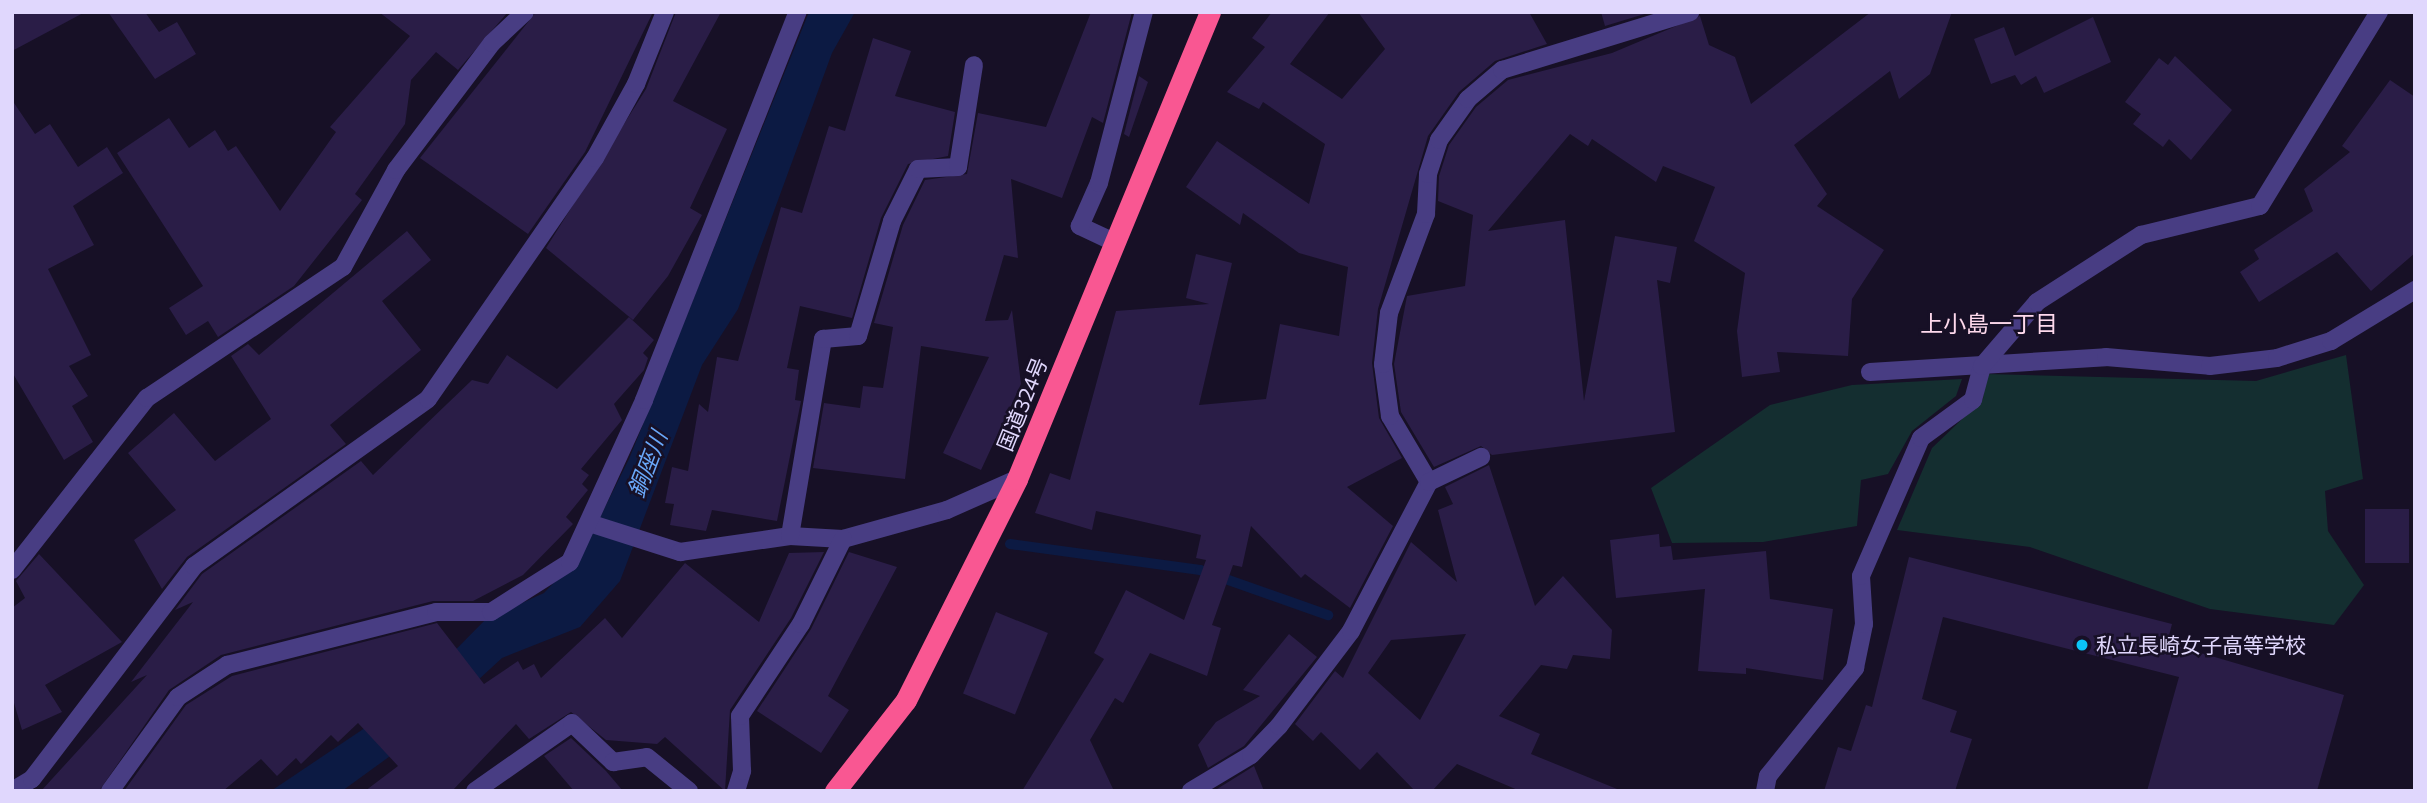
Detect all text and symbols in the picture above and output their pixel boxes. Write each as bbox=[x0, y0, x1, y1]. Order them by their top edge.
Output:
district label: 上小島一丁目 bbox=[1920, 309, 2058, 337]
street label: 国道324号 bbox=[992, 353, 1052, 455]
water label: 銅座川 bbox=[622, 427, 672, 501]
place label: 私立長崎女子高等学校 bbox=[2096, 632, 2306, 658]
marker: 私立長崎女子高等学校 bbox=[2074, 637, 2090, 653]

